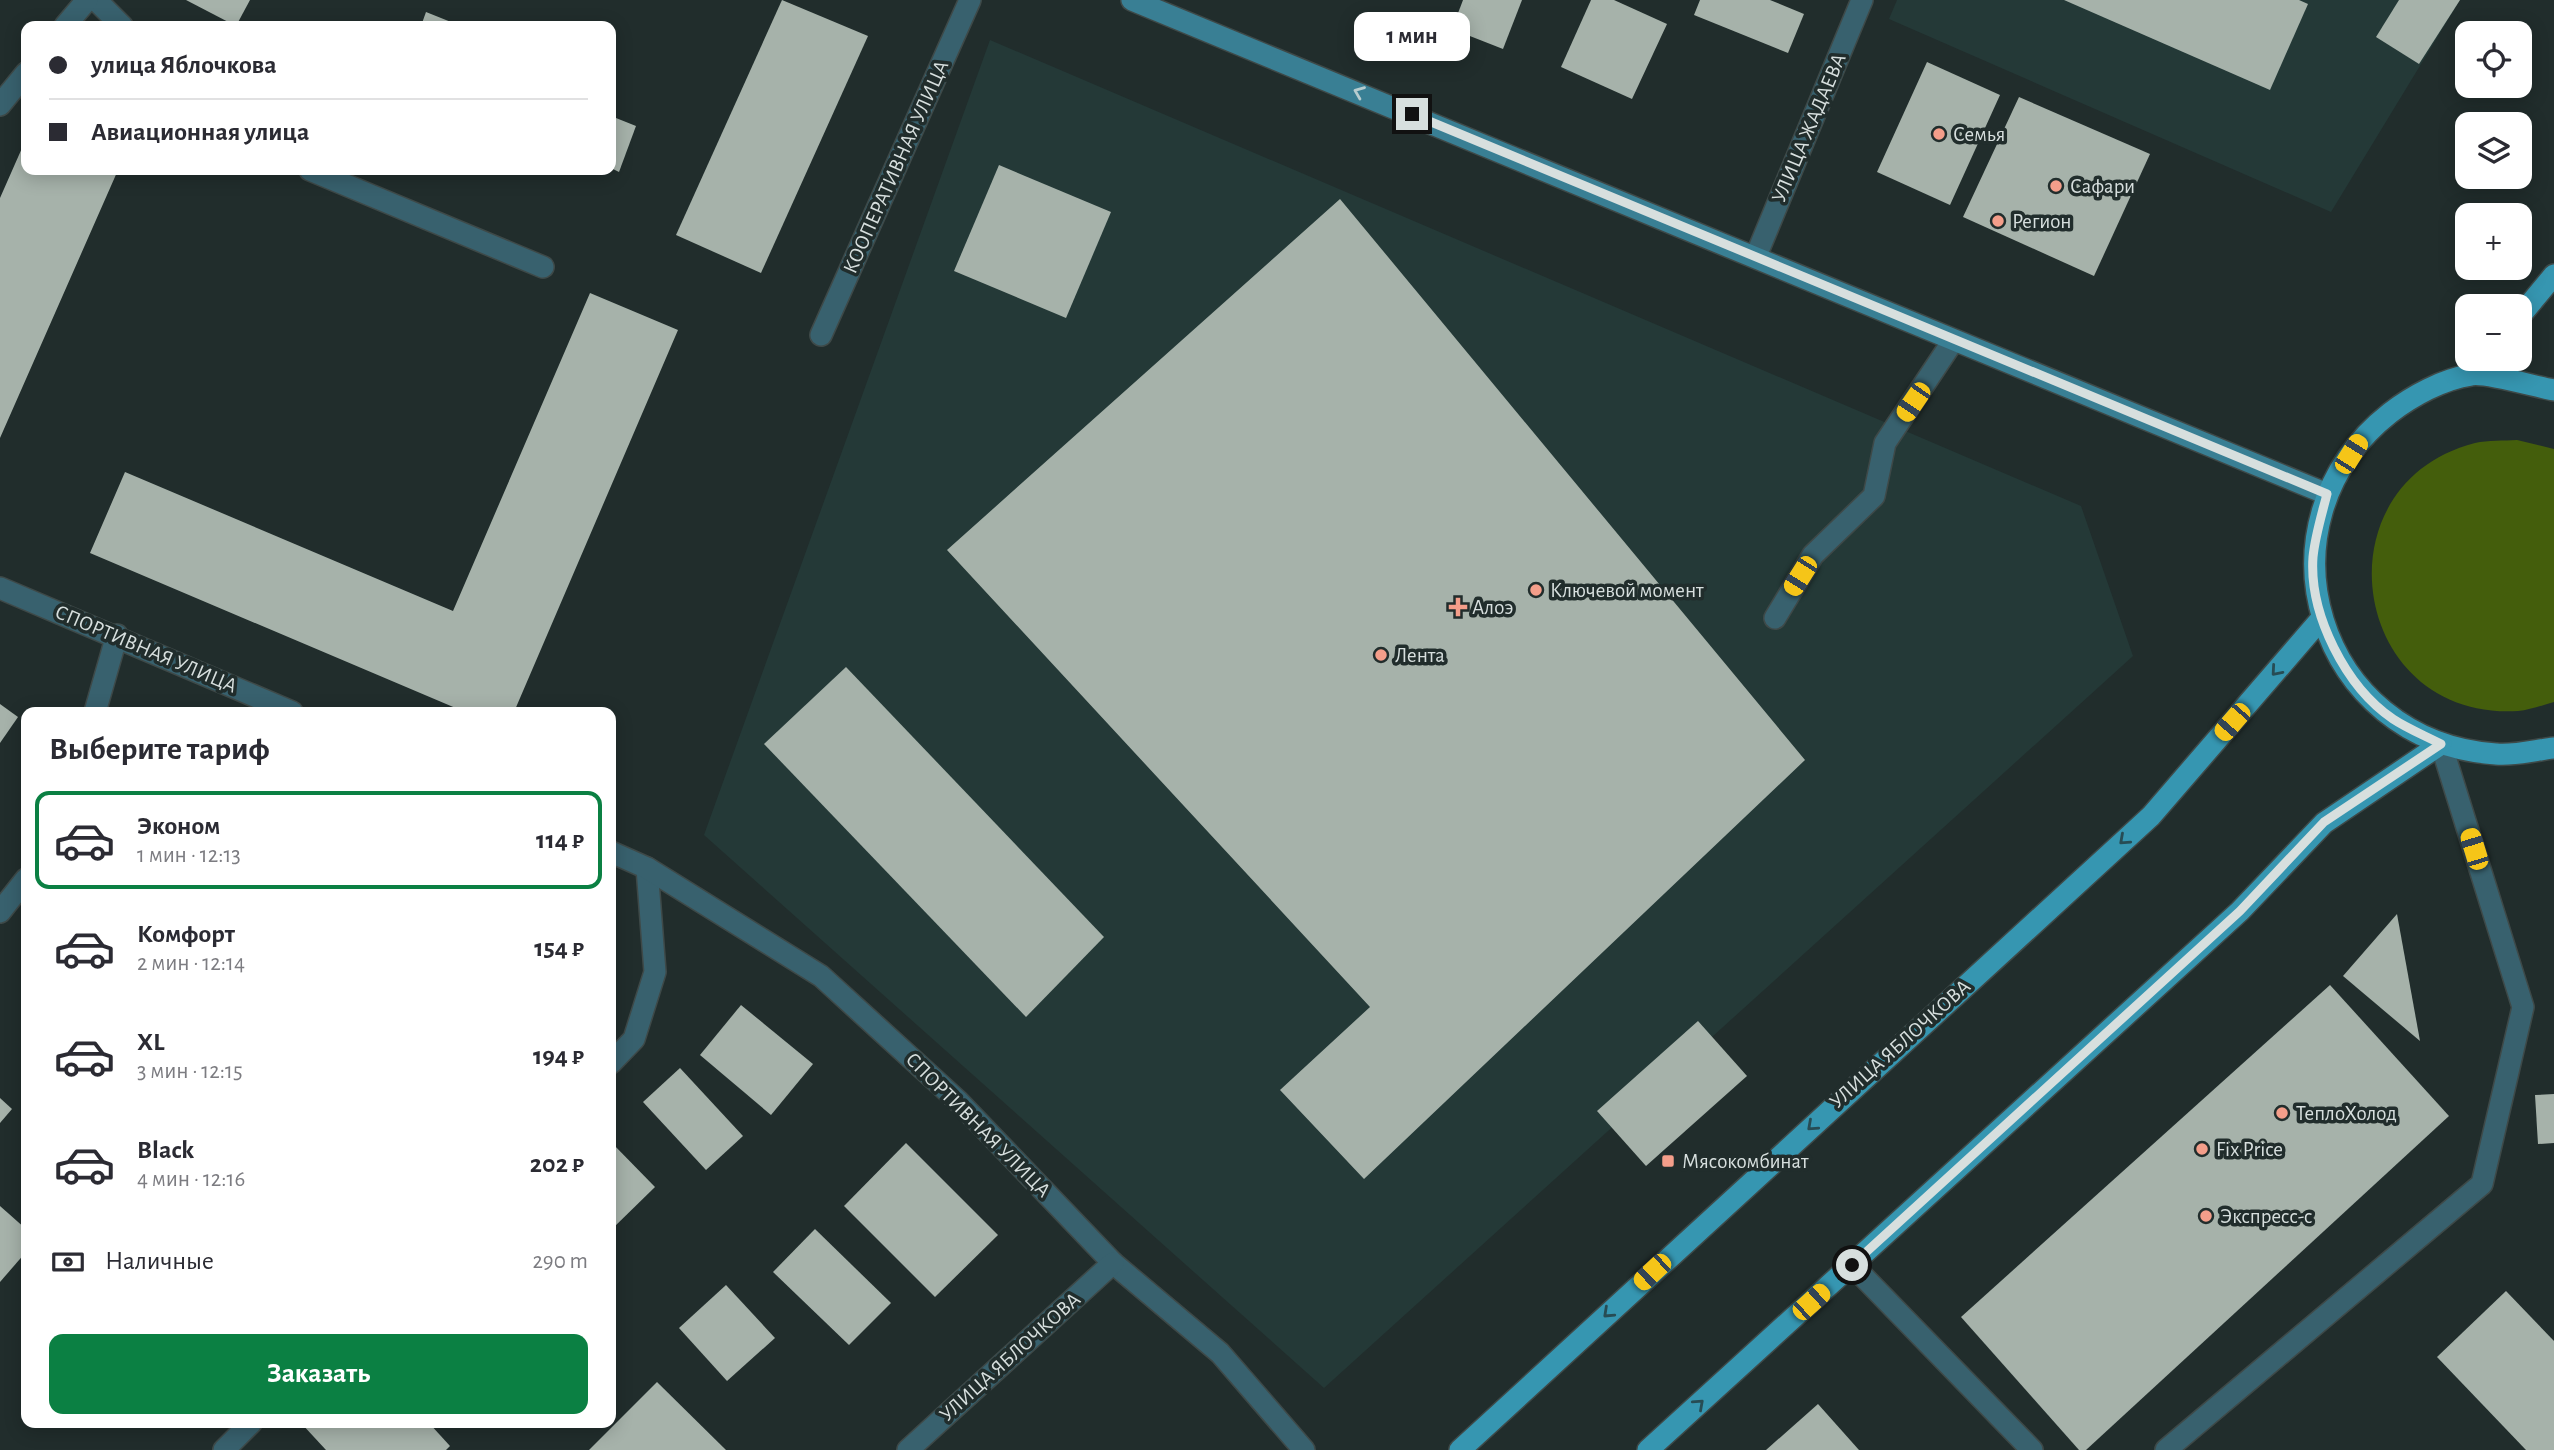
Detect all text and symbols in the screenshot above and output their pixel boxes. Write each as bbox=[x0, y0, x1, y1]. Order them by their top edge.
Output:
callout: 1 мин bbox=[1354, 12, 1470, 61]
map controls bbox=[2455, 21, 2532, 371]
button: locate bbox=[2455, 21, 2532, 98]
text: 1 мин bbox=[1386, 25, 1438, 48]
street label: УЛИЦА ЖАДАЕВА bbox=[1768, 50, 1850, 206]
text: улица Яблочкова bbox=[91, 52, 277, 78]
street label: КООПЕРАТИВНАЯ УЛИЦА bbox=[839, 57, 953, 277]
one-way arrow bbox=[1353, 86, 1366, 100]
route end bbox=[1396, 98, 1428, 130]
button: layers bbox=[2455, 112, 2532, 189]
text: Авиационная улица bbox=[91, 119, 309, 145]
place label: Семья bbox=[1953, 124, 2005, 145]
marker: Семья bbox=[1931, 126, 1947, 142]
place label: Сафари bbox=[2070, 176, 2135, 197]
marker: Сафари bbox=[2048, 178, 2064, 194]
button: + bbox=[2455, 203, 2532, 280]
place label: Регион bbox=[2012, 211, 2072, 232]
marker: Регион bbox=[1990, 213, 2006, 229]
button: − bbox=[2455, 294, 2532, 371]
car bbox=[1893, 379, 1934, 425]
car bbox=[2331, 431, 2372, 477]
car bbox=[1780, 553, 1821, 599]
place label: Ключевой момент bbox=[1550, 580, 1704, 601]
marker: Ключевой момент bbox=[1528, 582, 1544, 598]
place label: Алоэ bbox=[1472, 597, 1513, 618]
marker: Алоэ bbox=[1450, 599, 1466, 615]
street label: СПОРТИВНАЯ УЛИЦА bbox=[52, 601, 240, 697]
place label: Лента bbox=[1395, 645, 1445, 666]
marker: Лента bbox=[1373, 647, 1389, 663]
one-way arrow bbox=[2272, 662, 2284, 675]
car bbox=[2211, 699, 2254, 745]
text: Выберите тариф bbox=[49, 733, 270, 765]
icon: car bbox=[53, 809, 116, 872]
text: Эконом bbox=[137, 813, 220, 839]
car bbox=[2458, 826, 2491, 872]
text: 114 ₽ bbox=[536, 827, 584, 853]
one-way arrow bbox=[2119, 832, 2132, 844]
text: 1 мин · 12:13 bbox=[137, 844, 241, 867]
icon: car bbox=[53, 917, 116, 980]
text: Комфорт bbox=[137, 921, 235, 947]
text: 154 ₽ bbox=[534, 935, 584, 961]
text: 2 мин · 12:14 bbox=[137, 952, 245, 975]
street label: УЛИЦА ЯБЛОЧКОВА bbox=[1826, 976, 1974, 1112]
icon: car bbox=[53, 1025, 116, 1088]
text: XL bbox=[137, 1029, 164, 1055]
text: 194 ₽ bbox=[533, 1043, 584, 1069]
street label: СПОРТИВНАЯ УЛИЦА bbox=[902, 1049, 1054, 1201]
text: 3 мин · 12:15 bbox=[137, 1060, 243, 1083]
place label: ТеплоХолод bbox=[2296, 1103, 2397, 1124]
marker: ТеплоХолод bbox=[2274, 1105, 2290, 1121]
one-way arrow bbox=[1807, 1117, 1820, 1130]
icon: car bbox=[53, 1133, 116, 1196]
text: Black bbox=[137, 1137, 194, 1163]
place label: Fix Price bbox=[2216, 1139, 2283, 1160]
marker: Fix Price bbox=[2194, 1141, 2210, 1157]
text: 202 ₽ bbox=[530, 1151, 584, 1177]
place label: Мясокомбинат bbox=[1682, 1151, 1809, 1172]
marker: Мясокомбинат bbox=[1660, 1153, 1676, 1169]
text: 4 мин · 12:16 bbox=[137, 1168, 245, 1191]
place label: Экспресс-с bbox=[2220, 1206, 2313, 1227]
marker: Экспресс-с bbox=[2198, 1208, 2214, 1224]
icon: cash bbox=[49, 1243, 87, 1281]
text: Наличные bbox=[105, 1248, 214, 1274]
route start bbox=[1836, 1249, 1868, 1281]
text: 290 m bbox=[532, 1250, 588, 1273]
car bbox=[1630, 1250, 1675, 1294]
car bbox=[1789, 1280, 1834, 1324]
street label: УЛИЦА ЯБЛОЧКОВА bbox=[936, 1289, 1084, 1425]
one-way arrow bbox=[1603, 1304, 1616, 1317]
button: Заказать bbox=[49, 1334, 588, 1414]
one-way arrow bbox=[1691, 1400, 1704, 1412]

